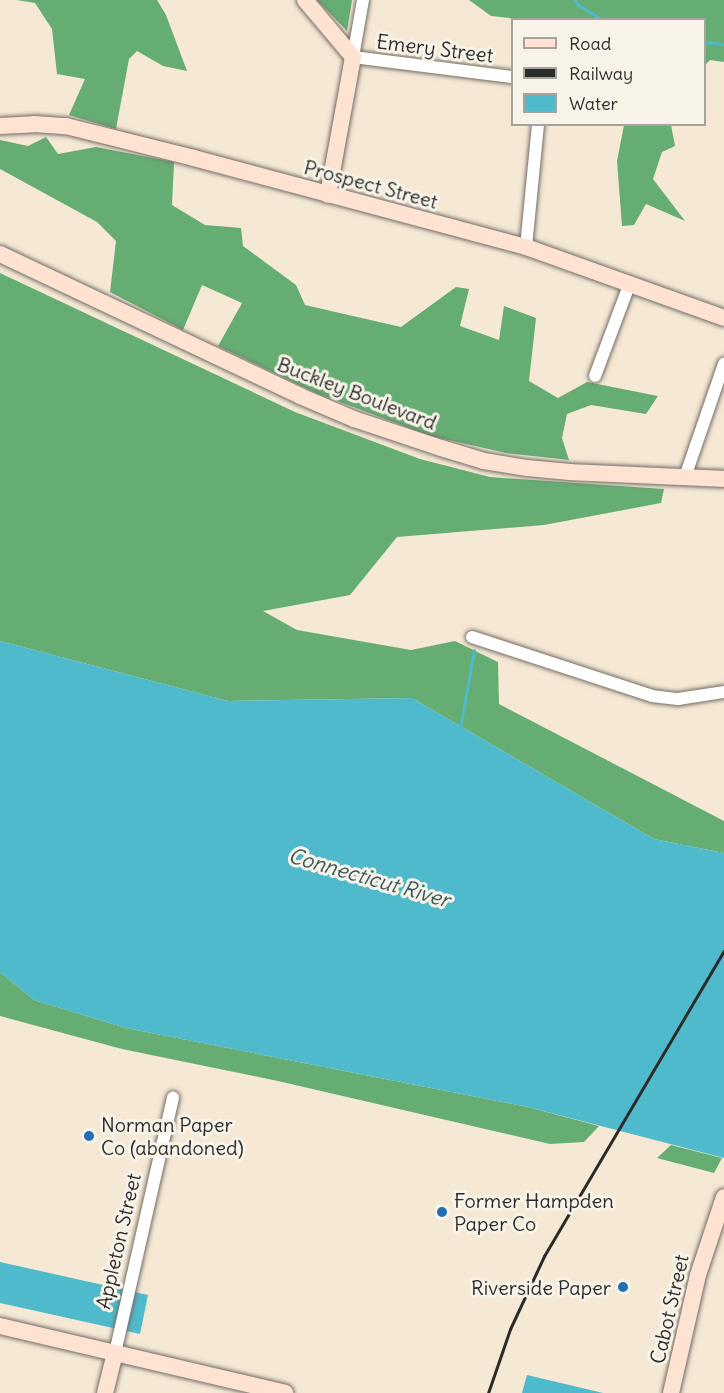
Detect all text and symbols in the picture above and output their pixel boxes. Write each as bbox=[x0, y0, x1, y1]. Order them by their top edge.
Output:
legend bbox=[511, 18, 706, 126]
street label: Emery Street bbox=[375, 29, 495, 67]
text: Road bbox=[569, 32, 611, 55]
text: Railway bbox=[569, 62, 633, 85]
text: Water bbox=[569, 92, 618, 115]
street label: Prospect Street bbox=[301, 155, 441, 213]
street label: Buckley Boulevard bbox=[274, 352, 440, 434]
water label: Connecticut River bbox=[285, 843, 453, 913]
place label: Norman Paper Co (abandoned) bbox=[101, 1112, 244, 1159]
marker: Norman Paper Co (abandoned) bbox=[82, 1129, 96, 1143]
street label: Appleton Street bbox=[91, 1171, 145, 1311]
place label: Former Hampden Paper Co bbox=[454, 1188, 614, 1235]
marker: Former Hampden Paper Co bbox=[435, 1205, 449, 1219]
street label: Cabot Street bbox=[645, 1252, 693, 1366]
place label: Riverside Paper bbox=[471, 1275, 611, 1299]
marker: Riverside Paper bbox=[616, 1280, 630, 1294]

